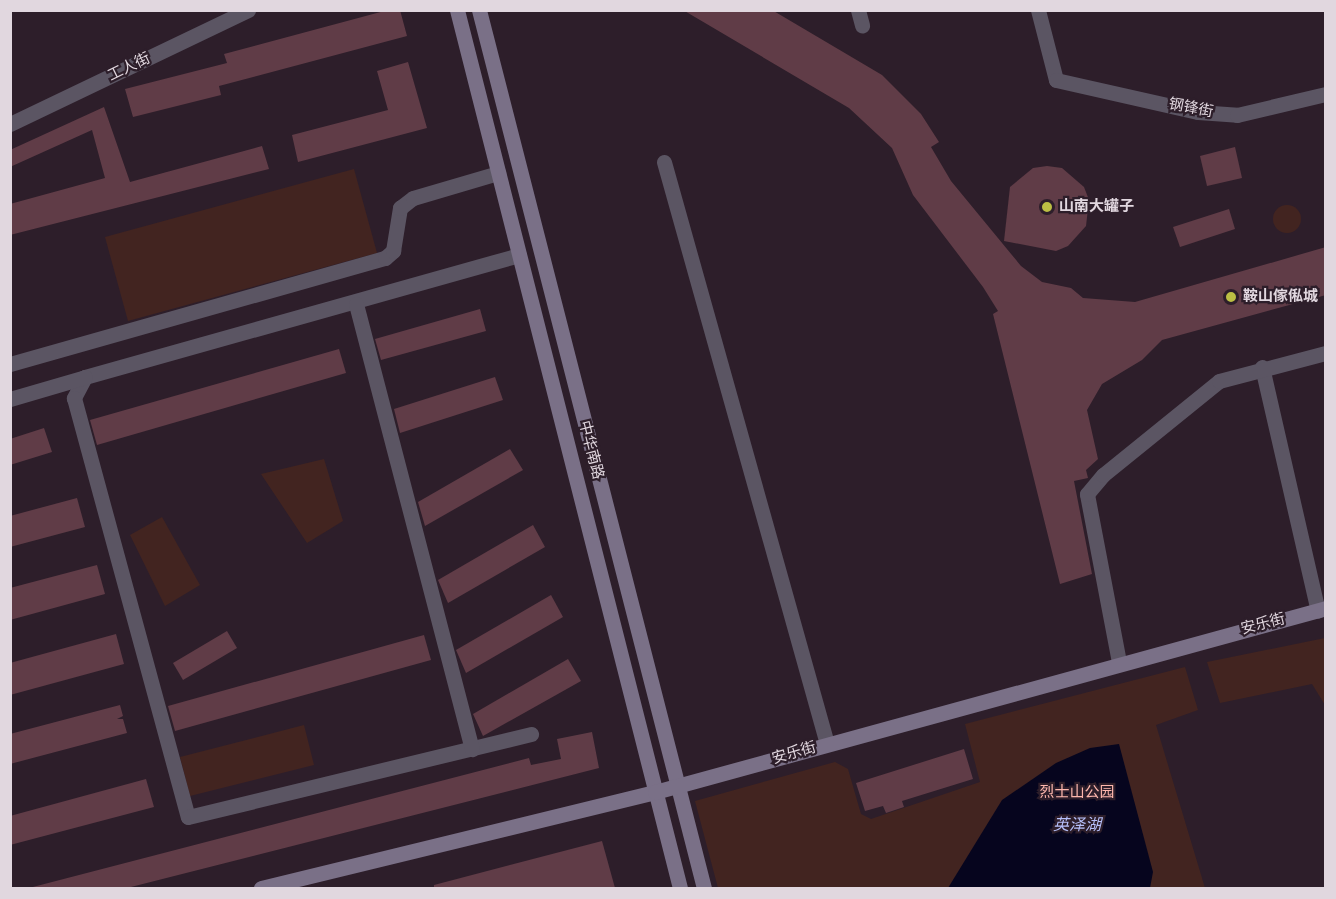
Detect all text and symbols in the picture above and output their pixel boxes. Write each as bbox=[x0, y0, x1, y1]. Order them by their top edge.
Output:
street label: 工人街 bbox=[105, 49, 153, 85]
street label: 钢锋街 bbox=[1167, 95, 1215, 121]
place label: 山南大罐子 bbox=[1059, 198, 1134, 216]
marker: 山南大罐子 bbox=[1040, 200, 1054, 214]
place label: 鞍山傢俬城 bbox=[1243, 288, 1318, 306]
marker: 鞍山傢俬城 bbox=[1224, 290, 1238, 304]
street label: 中华南路 bbox=[575, 419, 607, 481]
street label: 安乐街 bbox=[1239, 610, 1287, 638]
street label: 安乐街 bbox=[770, 738, 818, 768]
park label: 烈士山公园 bbox=[1040, 784, 1114, 802]
water label: 英泽湖 bbox=[1053, 815, 1101, 835]

